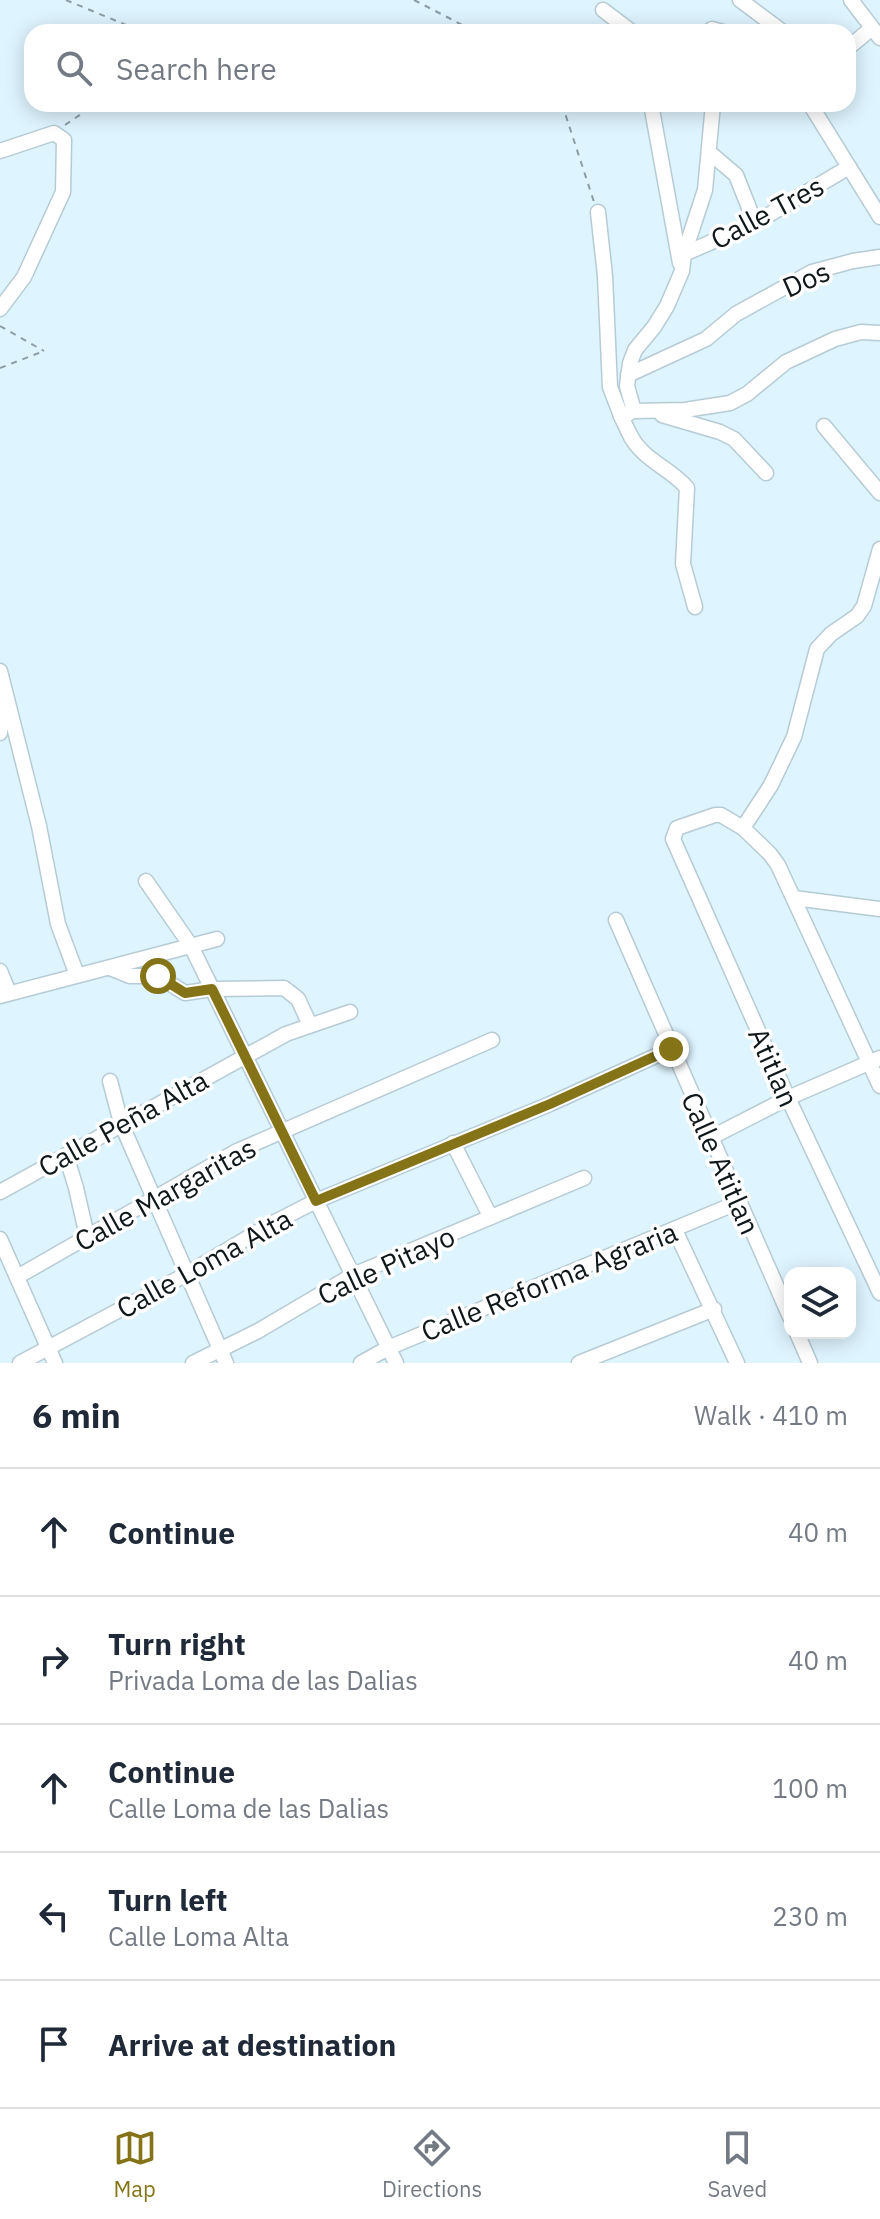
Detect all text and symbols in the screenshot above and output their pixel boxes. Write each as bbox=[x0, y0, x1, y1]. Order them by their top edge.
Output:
search box bbox=[24, 24, 856, 112]
icon: search bbox=[52, 46, 96, 90]
text: Search here bbox=[116, 49, 277, 88]
street label: Calle Tres bbox=[704, 167, 830, 257]
street label: Dos bbox=[777, 252, 835, 306]
route start bbox=[140, 958, 176, 994]
street label: Atitlan bbox=[740, 1022, 808, 1112]
route end bbox=[653, 1031, 689, 1067]
street label: Calle Peña Alta bbox=[31, 1061, 215, 1185]
street label: Calle Atitlan bbox=[673, 1086, 769, 1240]
street label: Calle Margaritas bbox=[68, 1129, 262, 1259]
street label: Calle Loma Alta bbox=[110, 1200, 298, 1326]
street label: Calle Reforma Agraria bbox=[415, 1213, 683, 1349]
street label: Calle Pitayo bbox=[311, 1217, 461, 1313]
map controls bbox=[784, 1267, 856, 1339]
button: layers bbox=[784, 1267, 856, 1339]
text: 6 min bbox=[32, 1393, 121, 1437]
text: Walk · 410 m bbox=[694, 1398, 848, 1432]
icon: ahead bbox=[32, 1510, 76, 1554]
text: Continue bbox=[108, 1513, 235, 1552]
text: 40 m bbox=[788, 1515, 848, 1549]
text: Turn right bbox=[108, 1624, 246, 1663]
icon: right bbox=[32, 1638, 76, 1682]
text: 40 m bbox=[788, 1643, 848, 1677]
text: Privada Loma de las Dalias bbox=[108, 1663, 418, 1697]
text: Continue bbox=[108, 1752, 235, 1791]
icon: ahead bbox=[32, 1766, 76, 1810]
text: 100 m bbox=[772, 1771, 848, 1805]
text: Calle Loma de las Dalias bbox=[108, 1791, 389, 1825]
text: Turn left bbox=[108, 1880, 227, 1919]
icon: left bbox=[32, 1894, 76, 1938]
text: 230 m bbox=[772, 1899, 848, 1933]
text: Calle Loma Alta bbox=[108, 1919, 289, 1953]
icon: arrive bbox=[32, 2022, 76, 2066]
text: Arrive at destination bbox=[108, 2025, 396, 2064]
tab: Map bbox=[113, 2126, 157, 2203]
tab: Directions bbox=[382, 2126, 482, 2203]
tab: Saved bbox=[707, 2126, 767, 2203]

